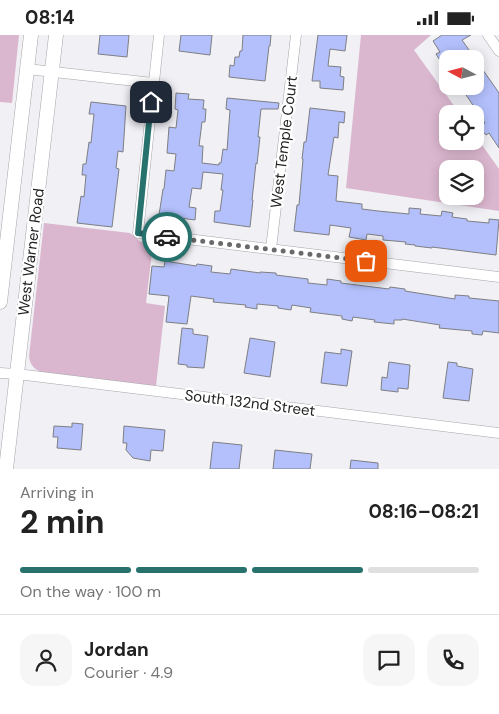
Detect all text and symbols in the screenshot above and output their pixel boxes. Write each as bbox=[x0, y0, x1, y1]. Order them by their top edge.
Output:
text: 08:14 bbox=[25, 5, 75, 30]
north arrow bbox=[439, 50, 484, 95]
map controls bbox=[439, 50, 484, 205]
street label: West Temple Court bbox=[266, 75, 302, 209]
pin bbox=[130, 81, 172, 123]
icon: home bbox=[137, 88, 165, 116]
button: locate bbox=[439, 105, 484, 150]
button: layers bbox=[439, 160, 484, 205]
street label: West Warner Road bbox=[13, 187, 49, 317]
courier bbox=[142, 212, 192, 262]
icon: car bbox=[153, 223, 181, 251]
pin bbox=[345, 240, 387, 282]
icon: bag bbox=[352, 247, 380, 275]
street label: South 132nd Street bbox=[184, 385, 317, 421]
text: Arriving in bbox=[20, 482, 94, 503]
text: 08:16–08:21 bbox=[368, 499, 479, 524]
text: 2 min bbox=[20, 501, 105, 543]
text: On the way · 100 m bbox=[20, 581, 161, 602]
button: person bbox=[20, 634, 72, 686]
button: chat bbox=[363, 634, 415, 686]
button: phone bbox=[427, 634, 479, 686]
text: Jordan bbox=[84, 637, 149, 662]
text: Courier · 4.9 bbox=[84, 662, 173, 683]

